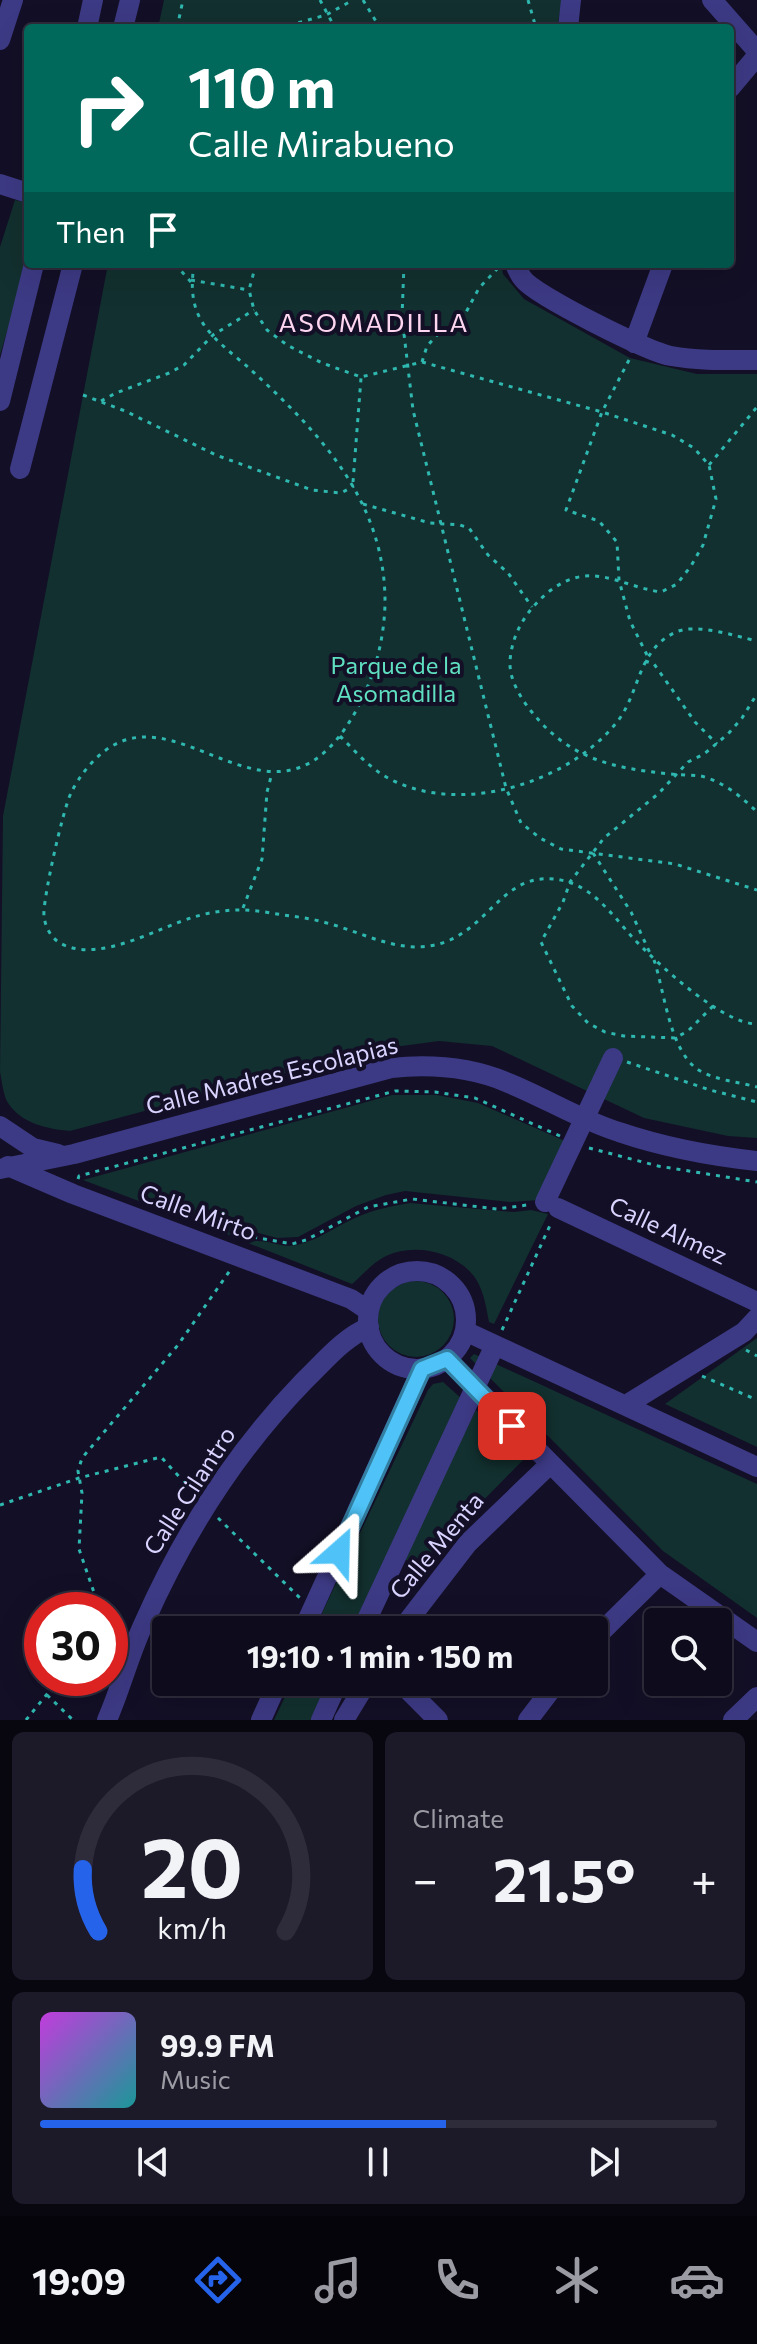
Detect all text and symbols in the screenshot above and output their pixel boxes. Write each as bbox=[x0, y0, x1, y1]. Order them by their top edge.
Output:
text: 110 m bbox=[188, 51, 335, 120]
icon: right bbox=[56, 56, 160, 160]
text: Calle Mirabueno bbox=[188, 120, 455, 164]
icon: arrive bbox=[141, 208, 185, 252]
text: Then bbox=[56, 212, 125, 249]
district label: ASOMADILLA bbox=[279, 306, 469, 337]
park label: Parque de la Asomadilla bbox=[330, 650, 462, 707]
street label: Calle Madres Escolapias bbox=[143, 1029, 401, 1120]
street label: Calle Mirto bbox=[137, 1177, 260, 1246]
street label: Calle Almez bbox=[605, 1190, 732, 1270]
pin bbox=[478, 1392, 546, 1460]
icon: arrive bbox=[490, 1404, 534, 1448]
street label: Calle Cilantro bbox=[137, 1421, 241, 1560]
street label: Calle Menta bbox=[383, 1486, 489, 1604]
position arrow bbox=[297, 1510, 381, 1594]
speed limit sign: 30 bbox=[24, 1592, 128, 1696]
map controls bbox=[644, 1608, 732, 1696]
button: search bbox=[644, 1608, 732, 1696]
text: 19:10 · 1 min · 150 m bbox=[247, 1637, 513, 1674]
text: Climate bbox=[413, 1802, 504, 1833]
text: 20 bbox=[141, 1813, 243, 1915]
text: 21.5° bbox=[493, 1841, 636, 1914]
text: − bbox=[413, 1851, 438, 1905]
text: + bbox=[691, 1851, 717, 1905]
text: km/h bbox=[157, 1910, 227, 1945]
text: 99.9 FM bbox=[160, 2026, 275, 2063]
text: Music bbox=[160, 2063, 231, 2094]
icon: previous bbox=[131, 2140, 175, 2184]
icon: pause bbox=[356, 2140, 400, 2184]
icon: next bbox=[582, 2140, 626, 2184]
icon: directions bbox=[190, 2252, 246, 2308]
icon: music bbox=[310, 2252, 366, 2308]
icon: phone bbox=[429, 2252, 485, 2308]
icon: climate bbox=[549, 2252, 605, 2308]
icon: car bbox=[669, 2252, 725, 2308]
text: 19:09 bbox=[32, 2258, 126, 2302]

